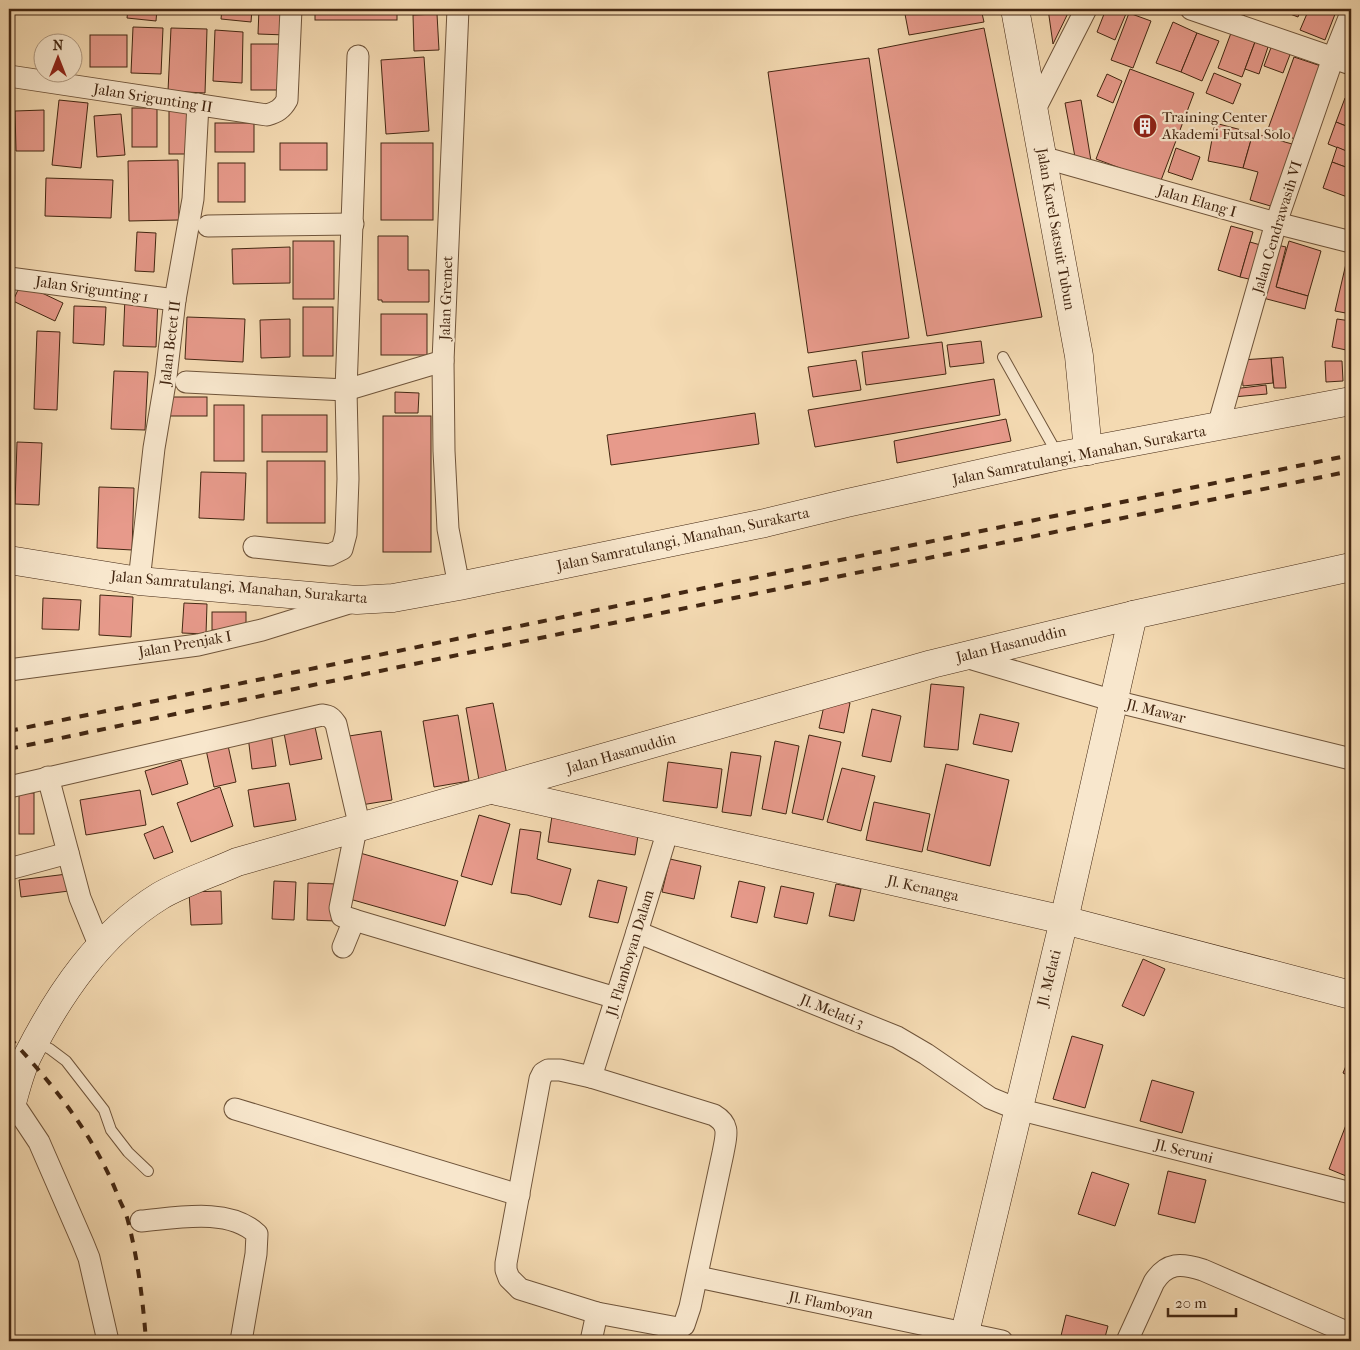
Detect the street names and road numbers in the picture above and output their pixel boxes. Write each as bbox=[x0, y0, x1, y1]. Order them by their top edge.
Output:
street label: Jalan Srigunting II bbox=[91, 80, 214, 116]
street label: Jalan Karel Satsuit Tubun bbox=[1033, 146, 1079, 312]
street label: Jalan Cendrawasih VI bbox=[1248, 158, 1306, 296]
street label: Jalan Elang I bbox=[1154, 181, 1239, 221]
street label: Jalan Gremet bbox=[435, 255, 456, 342]
street label: Jalan Srigunting 1 bbox=[33, 272, 150, 306]
street label: Jalan Betet II bbox=[156, 299, 184, 388]
street label: Jalan Samratulangi, Manahan, Surakarta bbox=[950, 421, 1208, 489]
street label: Jalan Samratulangi, Manahan, Surakarta bbox=[554, 503, 812, 575]
street label: Jalan Samratulangi, Manahan, Surakarta bbox=[109, 567, 369, 607]
street label: Jalan Hasanuddin bbox=[953, 622, 1068, 667]
street label: Jalan Prenjak I bbox=[136, 627, 233, 661]
street label: Jl. Mawar bbox=[1123, 695, 1188, 727]
street label: Jalan Hasanuddin bbox=[563, 729, 678, 777]
street label: Jl. Kenanga bbox=[884, 871, 962, 905]
street label: Jl. Flamboyan Dalam bbox=[602, 887, 658, 1019]
street label: Jl. Melati bbox=[1033, 947, 1065, 1009]
street label: Jl. Melati 3 bbox=[797, 990, 866, 1032]
street label: Jl. Seruni bbox=[1152, 1135, 1215, 1167]
street label: Jl. Flamboyan bbox=[786, 1287, 875, 1323]

